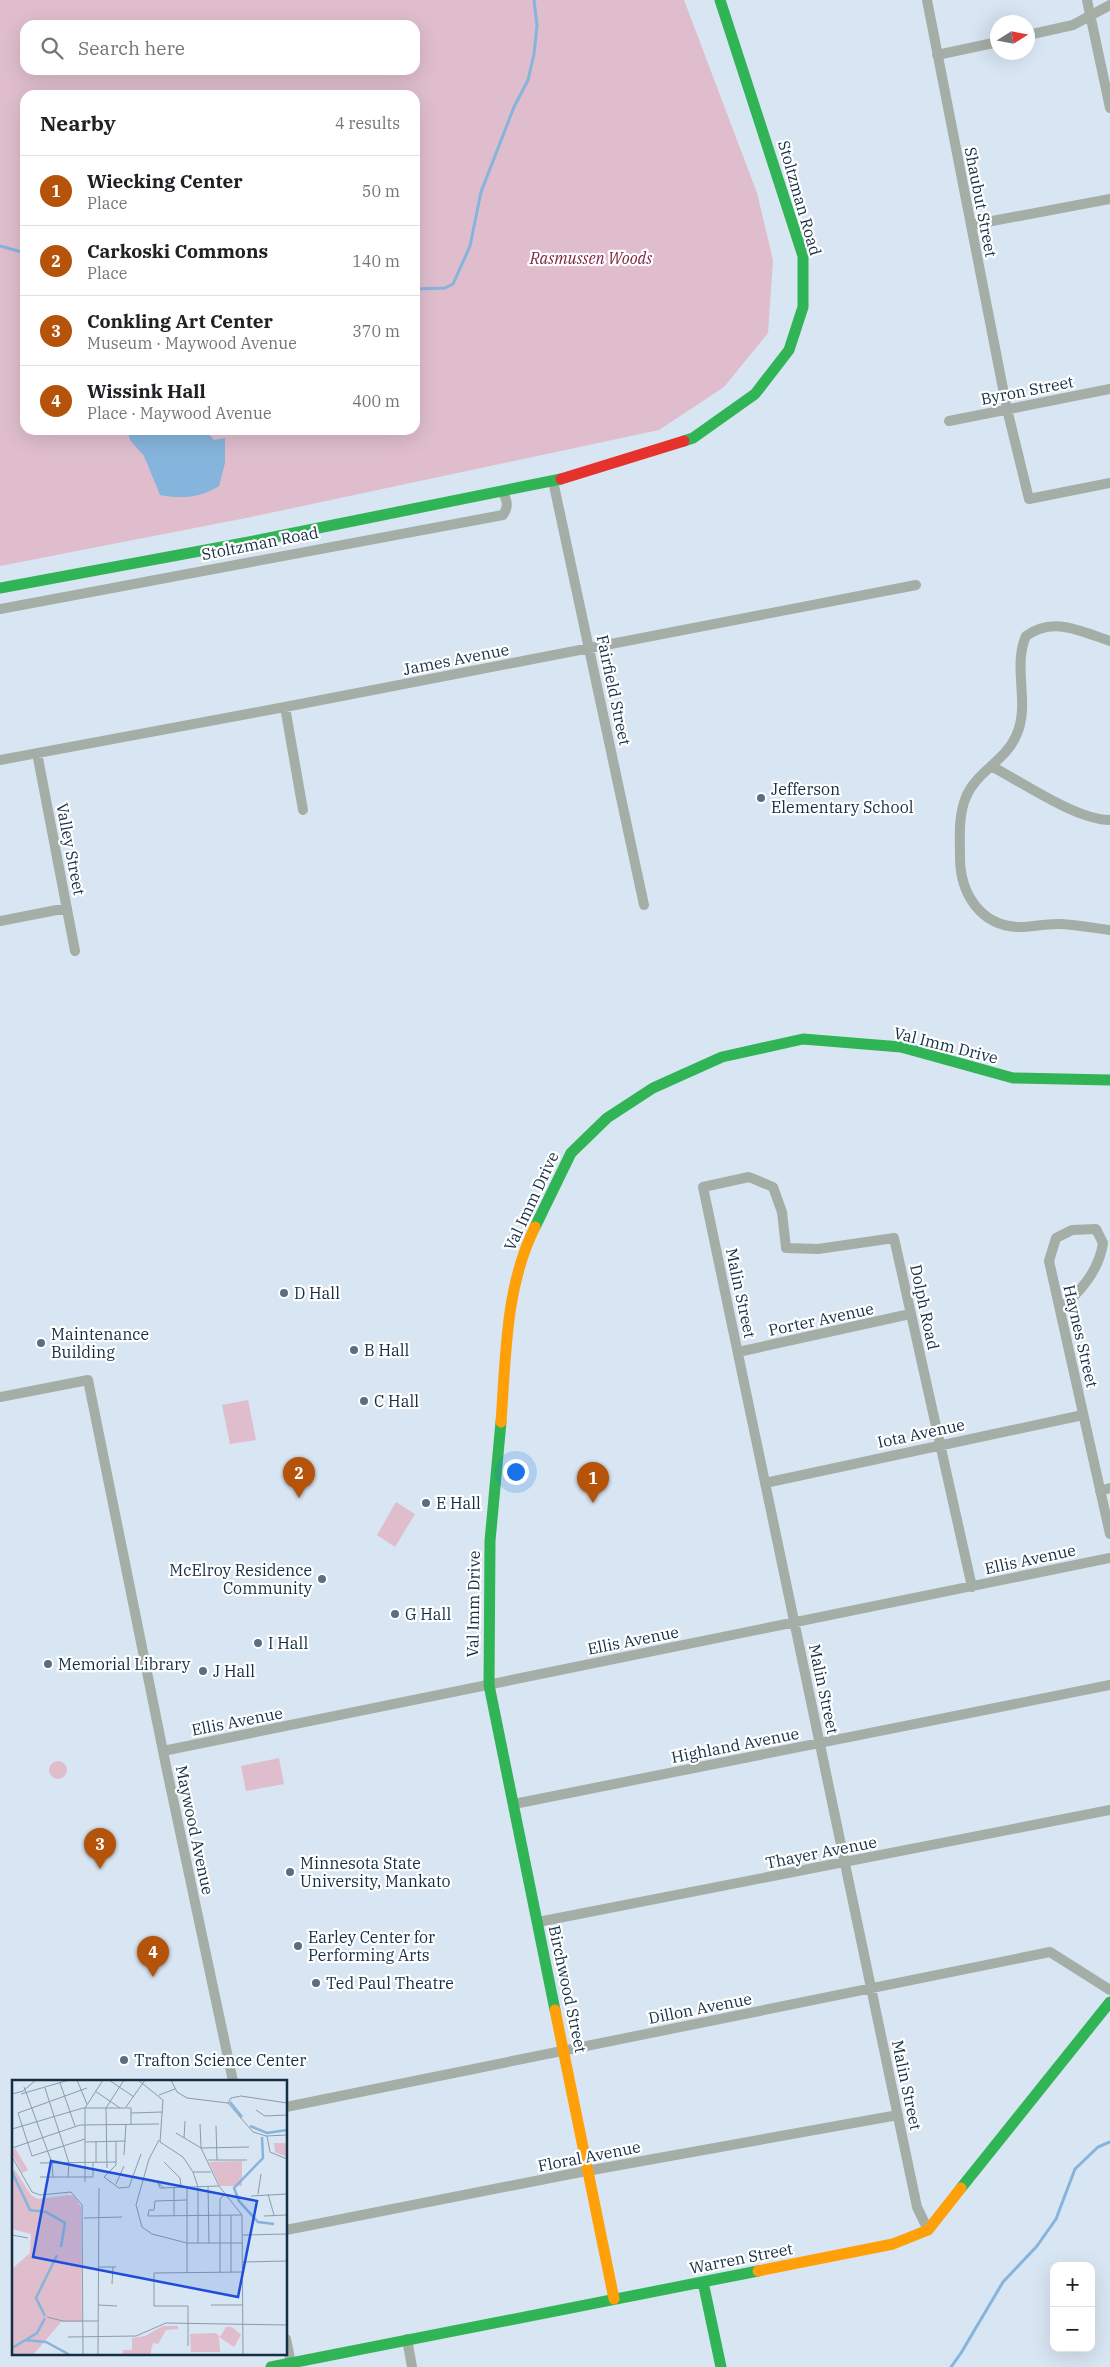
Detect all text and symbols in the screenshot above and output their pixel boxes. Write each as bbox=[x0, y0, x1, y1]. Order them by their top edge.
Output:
north arrow bbox=[990, 15, 1035, 60]
search box bbox=[20, 20, 420, 75]
icon: search bbox=[38, 34, 66, 62]
text: Search here bbox=[78, 36, 185, 60]
text: Nearby bbox=[40, 109, 116, 137]
text: 4 results bbox=[335, 113, 400, 133]
street label: Stoltzman Road bbox=[774, 138, 826, 258]
street label: Shaubut Street bbox=[961, 145, 1002, 259]
text: Wiecking Center bbox=[87, 169, 243, 193]
text: 1 bbox=[51, 181, 61, 201]
text: 50 m bbox=[362, 181, 400, 201]
text: Place bbox=[87, 193, 127, 213]
text: Carkoski Commons bbox=[87, 239, 268, 263]
park label: Rasmussen Woods bbox=[529, 248, 652, 268]
text: 2 bbox=[51, 251, 61, 271]
text: 140 m bbox=[352, 251, 400, 271]
text: Place bbox=[87, 263, 127, 283]
text: Conkling Art Center bbox=[87, 309, 273, 333]
text: 3 bbox=[51, 321, 61, 341]
text: 370 m bbox=[352, 321, 400, 341]
text: Museum · Maywood Avenue bbox=[87, 333, 297, 353]
street label: Byron Street bbox=[979, 371, 1075, 409]
text: Wissink Hall bbox=[87, 379, 206, 403]
text: 4 bbox=[51, 391, 61, 411]
text: 400 m bbox=[352, 391, 400, 411]
text: Place · Maywood Avenue bbox=[87, 403, 272, 423]
street label: Stoltzman Road bbox=[200, 522, 320, 564]
street label: Fairfield Street bbox=[593, 633, 636, 747]
street label: James Avenue bbox=[401, 639, 511, 679]
place label: Jefferson Elementary School bbox=[771, 779, 914, 817]
marker: Jefferson Elementary School bbox=[755, 792, 767, 804]
street label: Valley Street bbox=[52, 801, 90, 897]
street label: Val Imm Drive bbox=[892, 1022, 1000, 1068]
street label: Val Imm Drive bbox=[499, 1148, 563, 1254]
street label: Malin Street bbox=[722, 1246, 760, 1340]
street label: Dolph Road bbox=[906, 1262, 944, 1352]
place label: D Hall bbox=[294, 1283, 340, 1303]
street label: Haynes Street bbox=[1059, 1283, 1103, 1390]
marker: D Hall bbox=[278, 1287, 290, 1299]
street label: Porter Avenue bbox=[766, 1298, 876, 1340]
place label: Maintenance Building bbox=[51, 1324, 149, 1362]
marker: Maintenance Building bbox=[35, 1337, 47, 1349]
place label: B Hall bbox=[364, 1340, 410, 1360]
marker: B Hall bbox=[348, 1344, 360, 1356]
place label: C Hall bbox=[374, 1391, 419, 1411]
marker: C Hall bbox=[358, 1395, 370, 1407]
street label: Iota Avenue bbox=[875, 1414, 967, 1452]
pin: 2 bbox=[283, 1457, 315, 1498]
your location bbox=[503, 1459, 529, 1485]
pin: 1 bbox=[577, 1462, 609, 1503]
place label: E Hall bbox=[436, 1493, 481, 1513]
marker: E Hall bbox=[420, 1497, 432, 1509]
street label: Ellis Avenue bbox=[983, 1540, 1077, 1578]
street label: Val Imm Drive bbox=[462, 1550, 484, 1658]
place label: McElroy Residence Community bbox=[169, 1560, 312, 1598]
marker: McElroy Residence Community bbox=[316, 1573, 328, 1585]
place label: G Hall bbox=[405, 1604, 451, 1624]
marker: G Hall bbox=[389, 1608, 401, 1620]
street label: Ellis Avenue bbox=[586, 1621, 680, 1659]
place label: I Hall bbox=[268, 1633, 308, 1653]
marker: I Hall bbox=[252, 1637, 264, 1649]
street label: Malin Street bbox=[805, 1642, 843, 1736]
place label: Memorial Library bbox=[58, 1654, 191, 1674]
marker: Memorial Library bbox=[42, 1658, 54, 1670]
place label: J Hall bbox=[213, 1661, 255, 1681]
marker: J Hall bbox=[197, 1665, 209, 1677]
street label: Ellis Avenue bbox=[190, 1702, 284, 1740]
street label: Highland Avenue bbox=[669, 1723, 801, 1767]
street label: Maywood Avenue bbox=[172, 1763, 218, 1897]
pin: 3 bbox=[84, 1828, 116, 1869]
street label: Thayer Avenue bbox=[764, 1831, 878, 1873]
place label: Minnesota State University, Mankato bbox=[300, 1853, 451, 1891]
marker: Minnesota State University, Mankato bbox=[284, 1866, 296, 1878]
street label: Birchwood Street bbox=[545, 1923, 591, 2055]
place label: Earley Center for Performing Arts bbox=[308, 1927, 435, 1965]
pin: 4 bbox=[137, 1936, 169, 1977]
marker: Earley Center for Performing Arts bbox=[292, 1940, 304, 1952]
place label: Ted Paul Theatre bbox=[326, 1973, 454, 1993]
marker: Ted Paul Theatre bbox=[310, 1977, 322, 1989]
street label: Dillon Avenue bbox=[646, 1988, 754, 2028]
street label: Malin Street bbox=[888, 2038, 926, 2132]
place label: Trafton Science Center bbox=[134, 2050, 306, 2070]
marker: Trafton Science Center bbox=[118, 2054, 130, 2066]
inset map bbox=[12, 2080, 288, 2354]
street label: Floral Avenue bbox=[536, 2136, 642, 2176]
street label: Warren Street bbox=[688, 2238, 795, 2278]
map controls bbox=[1050, 2262, 1095, 2352]
button: + bbox=[1050, 2262, 1095, 2307]
button: − bbox=[1050, 2307, 1095, 2352]

